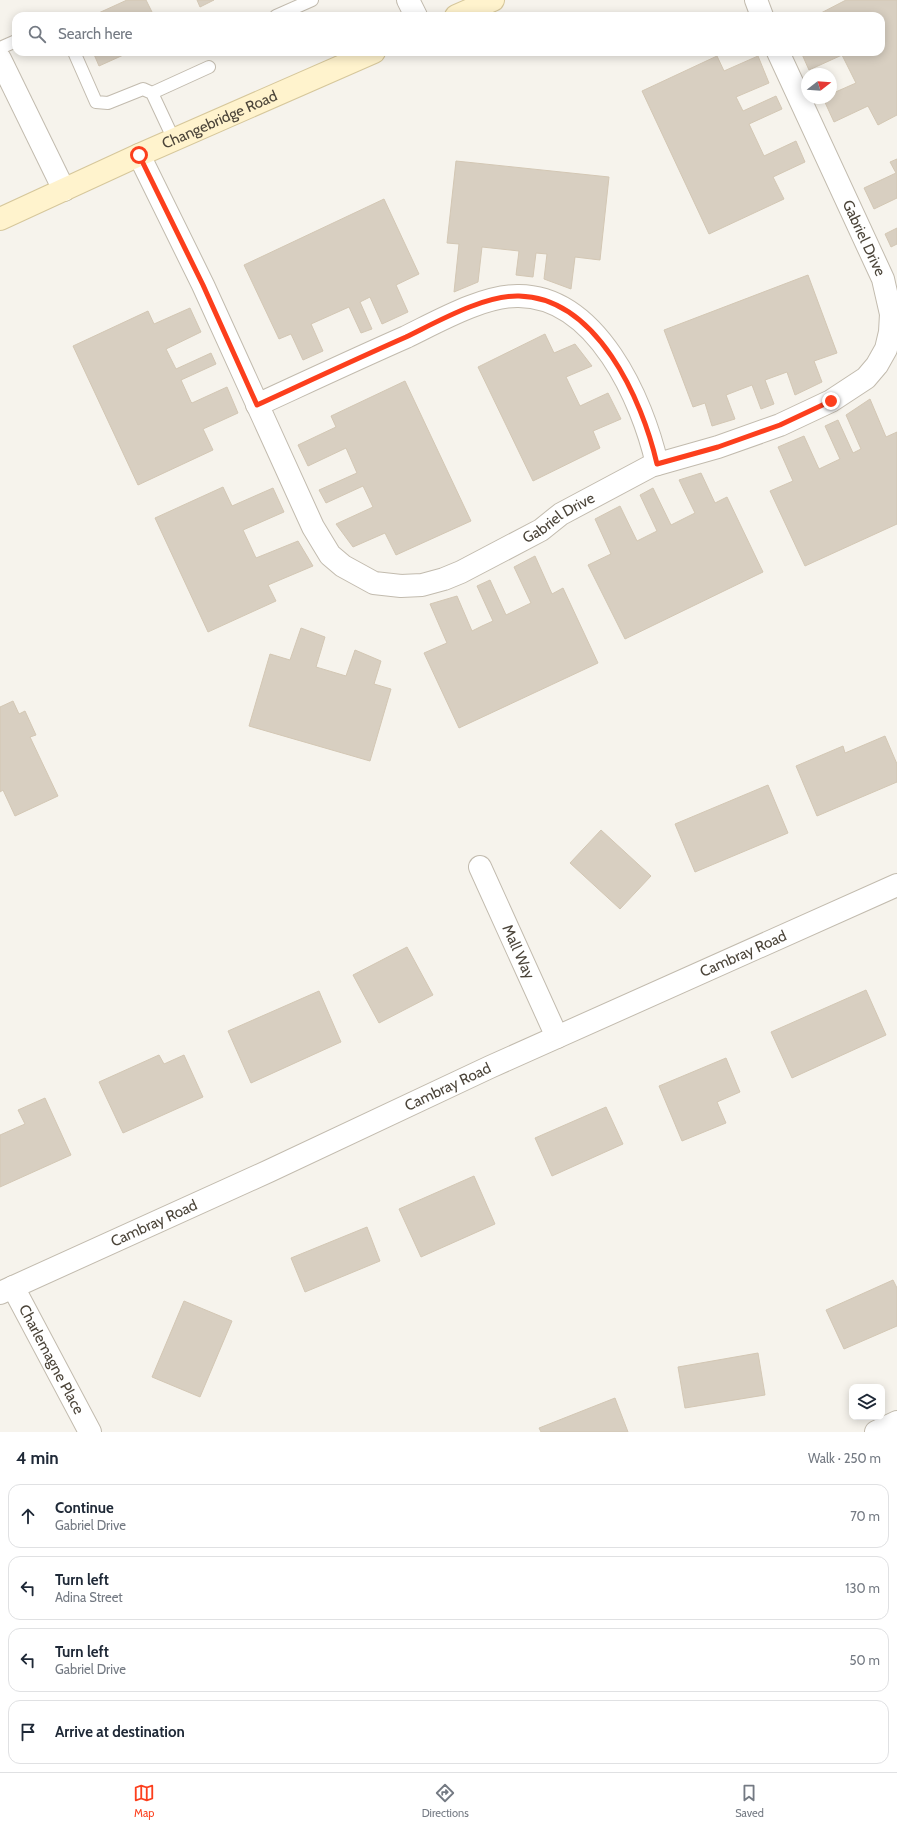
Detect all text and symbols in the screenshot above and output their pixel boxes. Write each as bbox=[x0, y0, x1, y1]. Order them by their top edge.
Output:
search box bbox=[12, 12, 885, 56]
icon: search bbox=[26, 23, 48, 45]
text: Search here bbox=[58, 25, 133, 43]
north arrow bbox=[801, 68, 837, 104]
street label: Changebridge Road bbox=[159, 87, 280, 153]
route start bbox=[130, 146, 148, 164]
street label: Gabriel Drive bbox=[839, 197, 890, 279]
route end bbox=[822, 392, 840, 410]
street label: Gabriel Drive bbox=[520, 489, 598, 547]
street label: Mall Way bbox=[498, 922, 539, 982]
street label: Cambray Road bbox=[697, 927, 789, 981]
street label: Cambray Road bbox=[402, 1059, 494, 1115]
street label: Cambray Road bbox=[108, 1196, 200, 1251]
street label: Charlemagne Place bbox=[15, 1302, 88, 1418]
map controls bbox=[849, 1384, 885, 1420]
button: layers bbox=[849, 1384, 885, 1420]
text: 4 min bbox=[16, 1448, 59, 1468]
text: Walk · 250 m bbox=[808, 1450, 881, 1466]
text: Continue bbox=[55, 1499, 114, 1517]
icon: ahead bbox=[17, 1505, 39, 1527]
text: 70 m bbox=[850, 1508, 880, 1524]
text: Gabriel Drive bbox=[55, 1517, 126, 1533]
text: Turn left bbox=[55, 1571, 109, 1589]
icon: left bbox=[17, 1577, 39, 1599]
text: 130 m bbox=[845, 1580, 880, 1596]
text: Adina Street bbox=[55, 1589, 123, 1605]
text: Turn left bbox=[55, 1643, 109, 1661]
icon: left bbox=[17, 1649, 39, 1671]
text: 50 m bbox=[850, 1652, 880, 1668]
text: Gabriel Drive bbox=[55, 1661, 126, 1677]
icon: arrive bbox=[17, 1721, 39, 1743]
text: Arrive at destination bbox=[55, 1723, 185, 1741]
tab: Map bbox=[133, 1782, 155, 1820]
tab: Directions bbox=[422, 1782, 469, 1820]
tab: Saved bbox=[735, 1782, 764, 1820]

